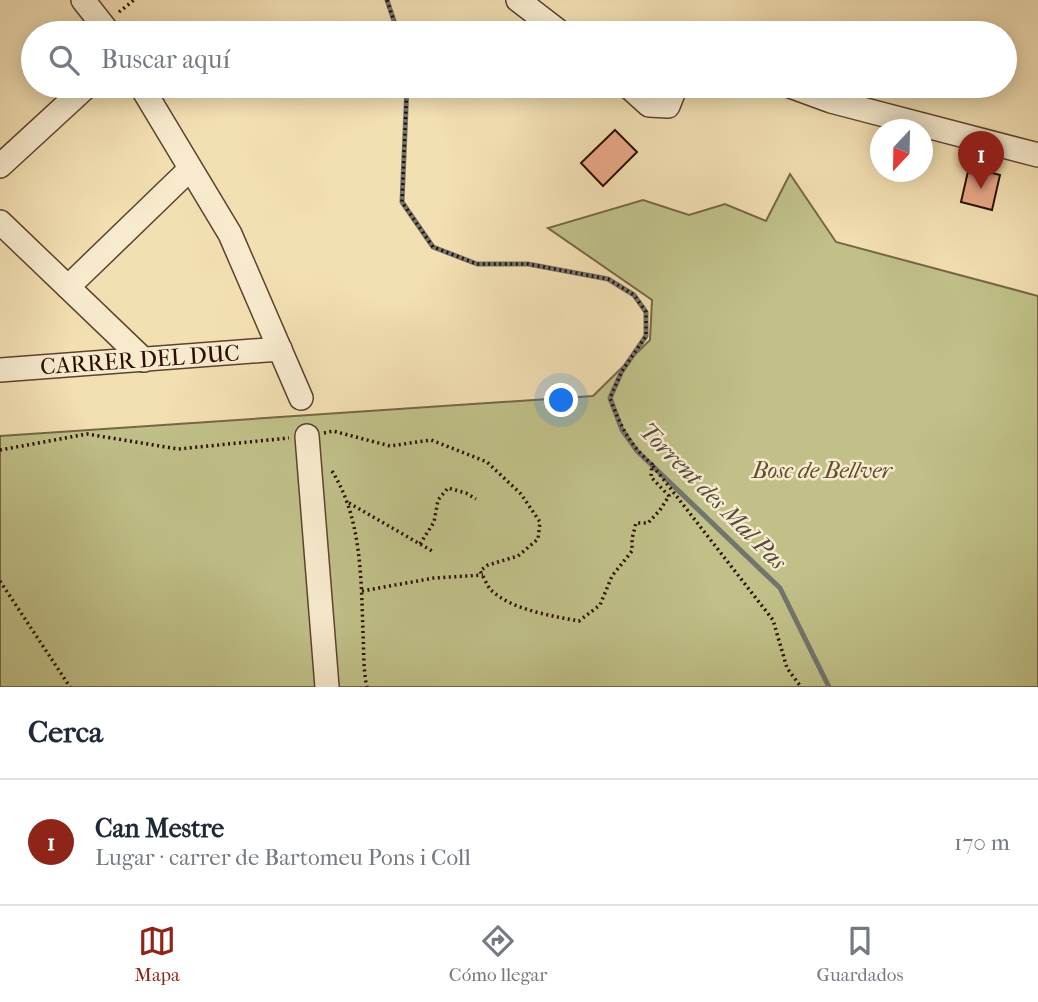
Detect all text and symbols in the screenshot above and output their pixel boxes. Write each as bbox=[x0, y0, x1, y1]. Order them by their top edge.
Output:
search box bbox=[21, 21, 1017, 98]
icon: search bbox=[45, 41, 83, 79]
text: Buscar aquí bbox=[101, 44, 230, 75]
north arrow bbox=[870, 119, 933, 182]
pin: 1 bbox=[958, 131, 1004, 189]
street label: CARRER DEL DUC bbox=[39, 340, 241, 380]
your location bbox=[544, 383, 578, 417]
water label: Torrent des Mal Pas bbox=[634, 417, 793, 576]
park label: Bosc de Bellver bbox=[750, 457, 893, 484]
text: Cerca bbox=[28, 715, 103, 750]
text: Can Mestre bbox=[95, 813, 224, 844]
text: 1 bbox=[47, 829, 55, 856]
text: 170 m bbox=[954, 829, 1010, 856]
text: Lugar · carrer de Bartomeu Pons i Coll bbox=[95, 844, 471, 871]
tab: Mapa bbox=[135, 922, 180, 986]
tab: Cómo llegar bbox=[449, 922, 547, 986]
tab: Guardados bbox=[816, 922, 903, 986]

